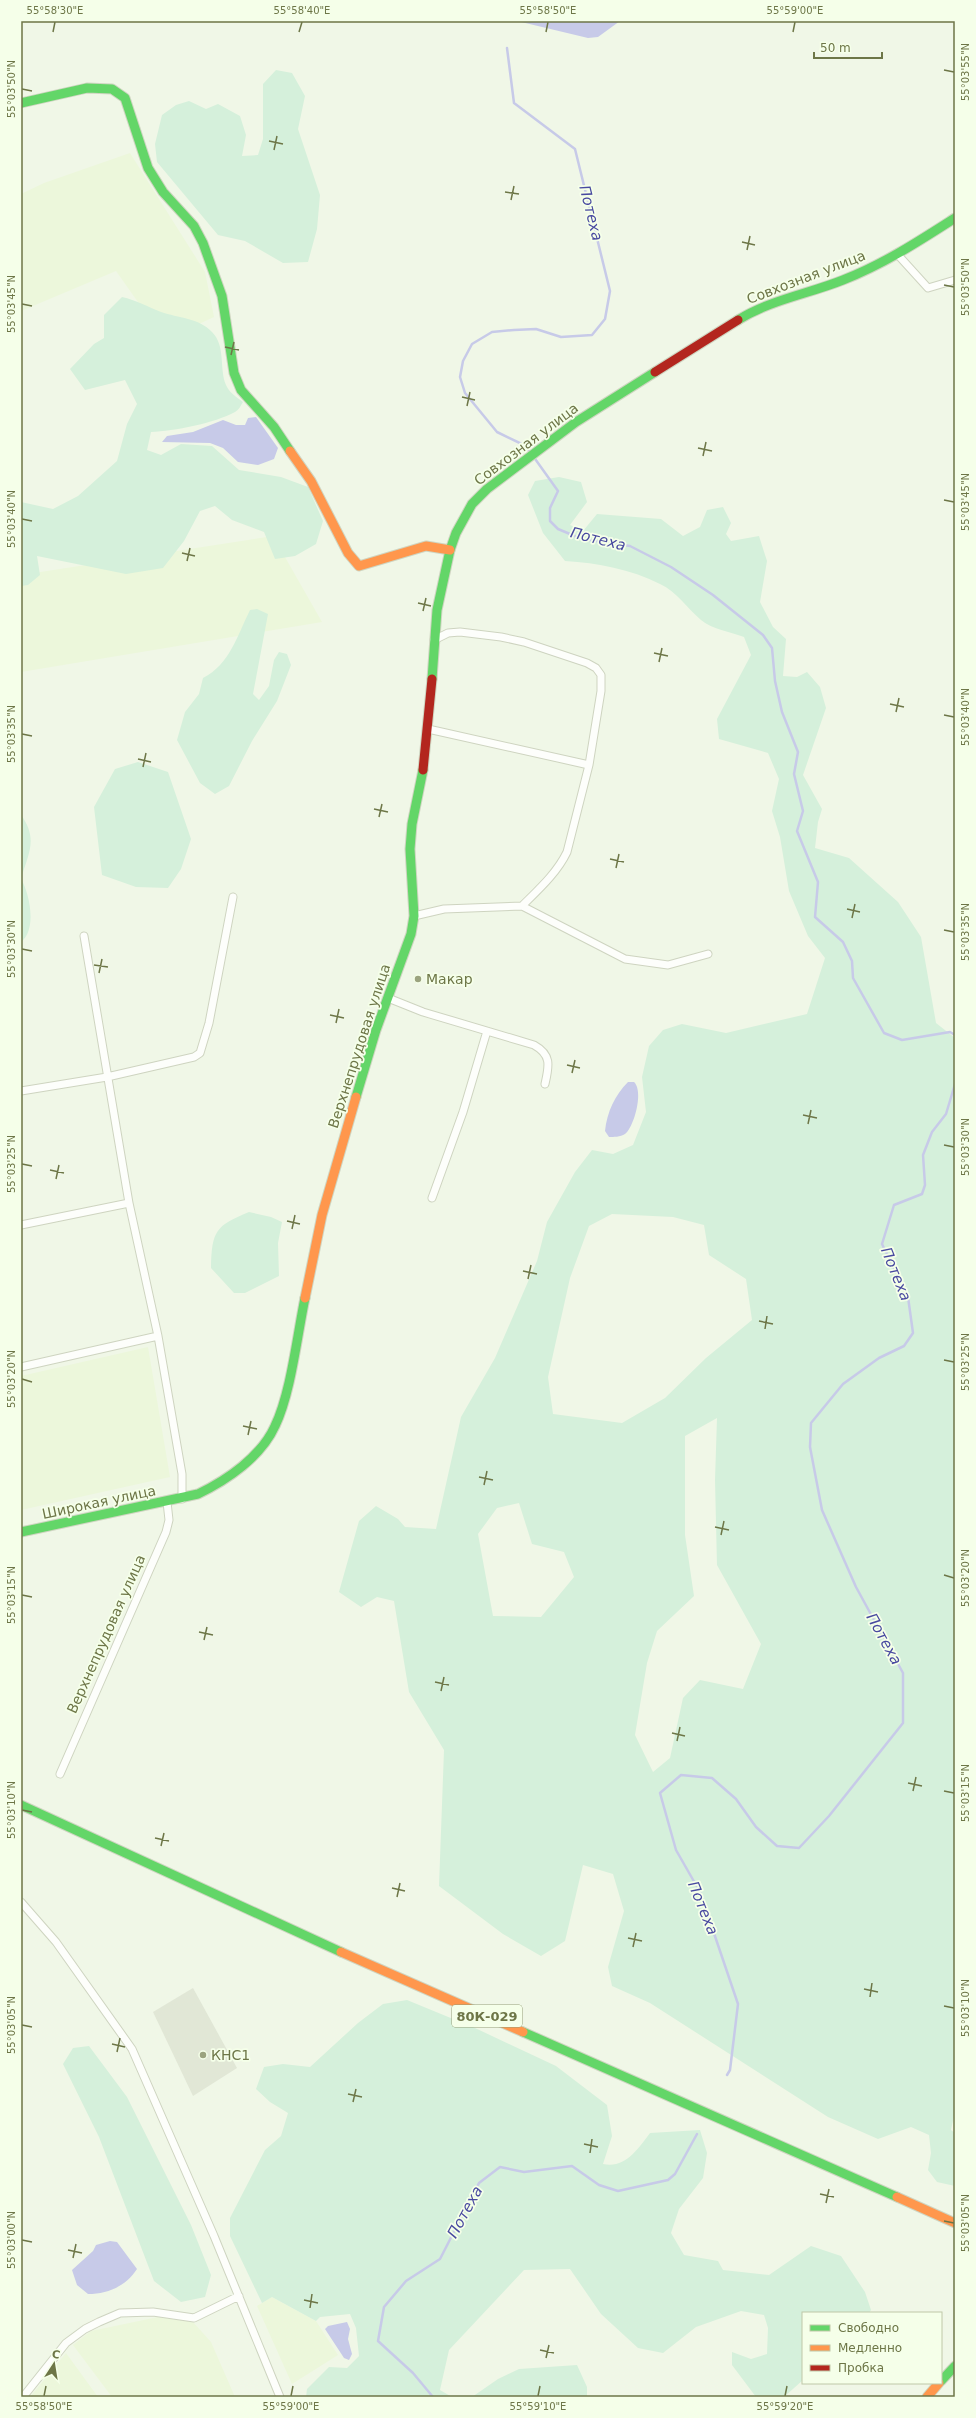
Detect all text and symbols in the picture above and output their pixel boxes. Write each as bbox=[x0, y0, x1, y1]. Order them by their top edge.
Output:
text: 55°58'30"E bbox=[27, 5, 83, 16]
text: 55°58'40"E bbox=[274, 5, 330, 16]
text: 55°58'50"E bbox=[520, 5, 576, 16]
text: 55°59'00"E bbox=[767, 5, 823, 16]
scale bar bbox=[814, 34, 882, 60]
text: 50 m bbox=[820, 41, 851, 55]
text: 55°03'55"N bbox=[960, 43, 971, 101]
text: 55°03'50"N bbox=[6, 60, 17, 118]
water label: Потеха bbox=[575, 183, 607, 243]
street label: Совхозная улица bbox=[744, 247, 868, 307]
text: 55°03'50"N bbox=[960, 258, 971, 316]
text: 55°03'45"N bbox=[6, 275, 17, 333]
street label: Совхозная улица bbox=[471, 400, 581, 488]
text: 55°03'45"N bbox=[960, 473, 971, 531]
text: 55°03'40"N bbox=[6, 490, 17, 548]
water label: Потеха bbox=[568, 523, 628, 555]
text: 55°03'40"N bbox=[960, 688, 971, 746]
text: 55°03'35"N bbox=[6, 705, 17, 763]
text: 55°03'35"N bbox=[960, 903, 971, 961]
text: 55°03'30"N bbox=[6, 920, 17, 978]
street label: Верхнепрудовая улица bbox=[325, 962, 393, 1130]
place label: Макар bbox=[426, 971, 473, 987]
marker: Макар bbox=[413, 974, 423, 984]
text: 55°03'30"N bbox=[960, 1118, 971, 1176]
text: 55°03'25"N bbox=[6, 1135, 17, 1193]
water label: Потеха bbox=[877, 1244, 915, 1304]
text: 55°03'25"N bbox=[960, 1333, 971, 1391]
text: 55°03'20"N bbox=[6, 1350, 17, 1408]
street label: Широкая улица bbox=[41, 1482, 157, 1522]
text: 55°03'20"N bbox=[960, 1549, 971, 1607]
street label: Верхнепрудовая улица bbox=[64, 1552, 148, 1716]
text: 55°03'15"N bbox=[6, 1566, 17, 1624]
water label: Потеха bbox=[862, 1610, 906, 1668]
text: 55°03'15"N bbox=[960, 1764, 971, 1822]
text: 55°03'10"N bbox=[6, 1781, 17, 1839]
water label: Потеха bbox=[684, 1878, 722, 1938]
text: 55°03'10"N bbox=[960, 1979, 971, 2037]
text: 55°03'05"N bbox=[6, 1996, 17, 2054]
road number: 80К-029 bbox=[452, 2005, 522, 2027]
place label: КНС1 bbox=[211, 2047, 250, 2063]
marker: КНС1 bbox=[198, 2050, 208, 2060]
water label: Потеха bbox=[443, 2183, 487, 2241]
text: 55°03'05"N bbox=[960, 2194, 971, 2252]
text: 55°03'00"N bbox=[6, 2211, 17, 2269]
legend bbox=[802, 2312, 942, 2384]
text: Свободно bbox=[838, 2321, 899, 2335]
text: Медленно bbox=[838, 2341, 902, 2355]
north arrow bbox=[34, 2344, 74, 2384]
text: С bbox=[51, 2348, 61, 2362]
text: Пробка bbox=[838, 2361, 884, 2375]
text: 55°58'50"E bbox=[16, 2401, 72, 2412]
text: 55°59'00"E bbox=[263, 2401, 319, 2412]
text: 55°59'10"E bbox=[510, 2401, 566, 2412]
text: 55°59'20"E bbox=[757, 2401, 813, 2412]

